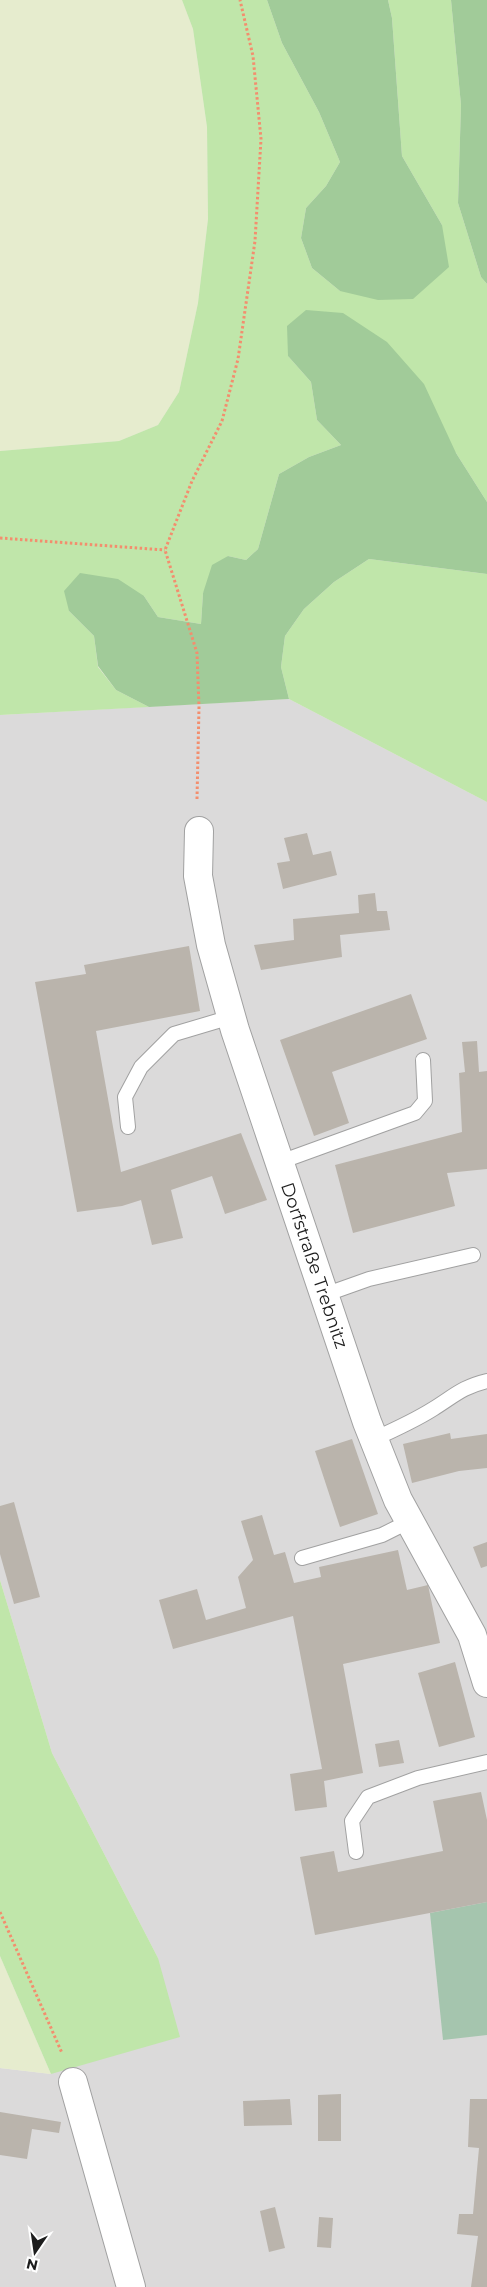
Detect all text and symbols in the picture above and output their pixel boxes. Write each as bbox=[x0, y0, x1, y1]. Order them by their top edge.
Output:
street label: Dorfstraße Trebnitz bbox=[276, 1180, 352, 1351]
north arrow bbox=[10, 2227, 60, 2277]
text: N bbox=[25, 2255, 40, 2275]

